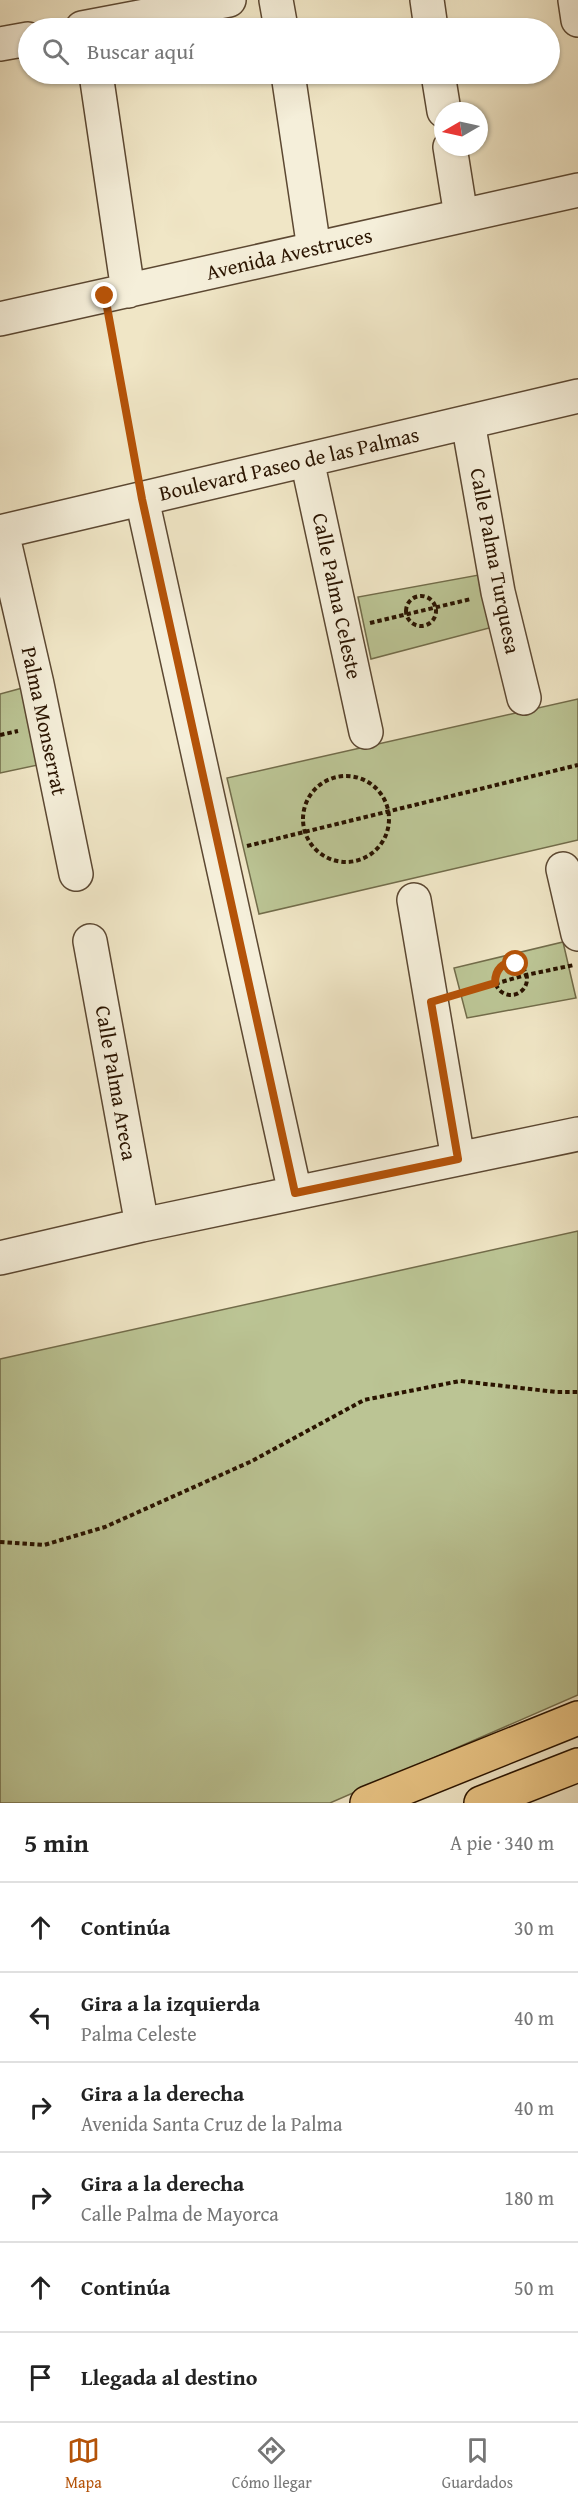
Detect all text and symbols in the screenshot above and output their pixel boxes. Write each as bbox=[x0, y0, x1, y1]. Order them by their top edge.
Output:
search box bbox=[18, 18, 560, 84]
icon: search bbox=[39, 35, 72, 68]
text: Buscar aquí bbox=[87, 35, 194, 67]
north arrow bbox=[434, 102, 488, 156]
street label: Avenida Avestruces bbox=[203, 219, 375, 288]
route end bbox=[91, 282, 117, 308]
street label: Boulevard Paseo de las Palmas bbox=[156, 419, 422, 509]
street label: Calle Palma Turquesa bbox=[462, 465, 529, 656]
street label: Calle Palma Celeste bbox=[305, 510, 370, 682]
street label: Palma Monserrat bbox=[14, 644, 75, 799]
route start bbox=[502, 950, 528, 976]
street label: Calle Palma Areca bbox=[88, 1003, 145, 1163]
text: 5 min bbox=[24, 1823, 89, 1862]
text: A pie · 340 m bbox=[450, 1828, 554, 1857]
icon: ahead bbox=[24, 1911, 57, 1944]
text: Continúa bbox=[81, 1911, 170, 1943]
text: 30 m bbox=[514, 1913, 554, 1942]
text: Gira a la izquierda bbox=[81, 1987, 260, 2019]
icon: left bbox=[24, 2001, 57, 2034]
text: 40 m bbox=[514, 2003, 554, 2032]
text: Palma Celeste bbox=[81, 2019, 197, 2048]
text: Gira a la derecha bbox=[81, 2077, 244, 2109]
icon: right bbox=[24, 2091, 57, 2124]
text: 40 m bbox=[514, 2093, 554, 2122]
text: Avenida Santa Cruz de la Palma bbox=[81, 2109, 342, 2138]
text: Gira a la derecha bbox=[81, 2167, 244, 2199]
icon: right bbox=[24, 2181, 57, 2214]
text: 180 m bbox=[504, 2183, 554, 2212]
text: Calle Palma de Mayorca bbox=[81, 2199, 279, 2228]
icon: ahead bbox=[24, 2271, 57, 2304]
text: Continúa bbox=[81, 2271, 170, 2303]
text: 50 m bbox=[514, 2273, 554, 2302]
icon: arrive bbox=[24, 2361, 57, 2394]
text: Llegada al destino bbox=[81, 2361, 257, 2393]
tab: Mapa bbox=[65, 2434, 102, 2494]
tab: Cómo llegar bbox=[232, 2434, 312, 2494]
tab: Guardados bbox=[442, 2434, 513, 2494]

